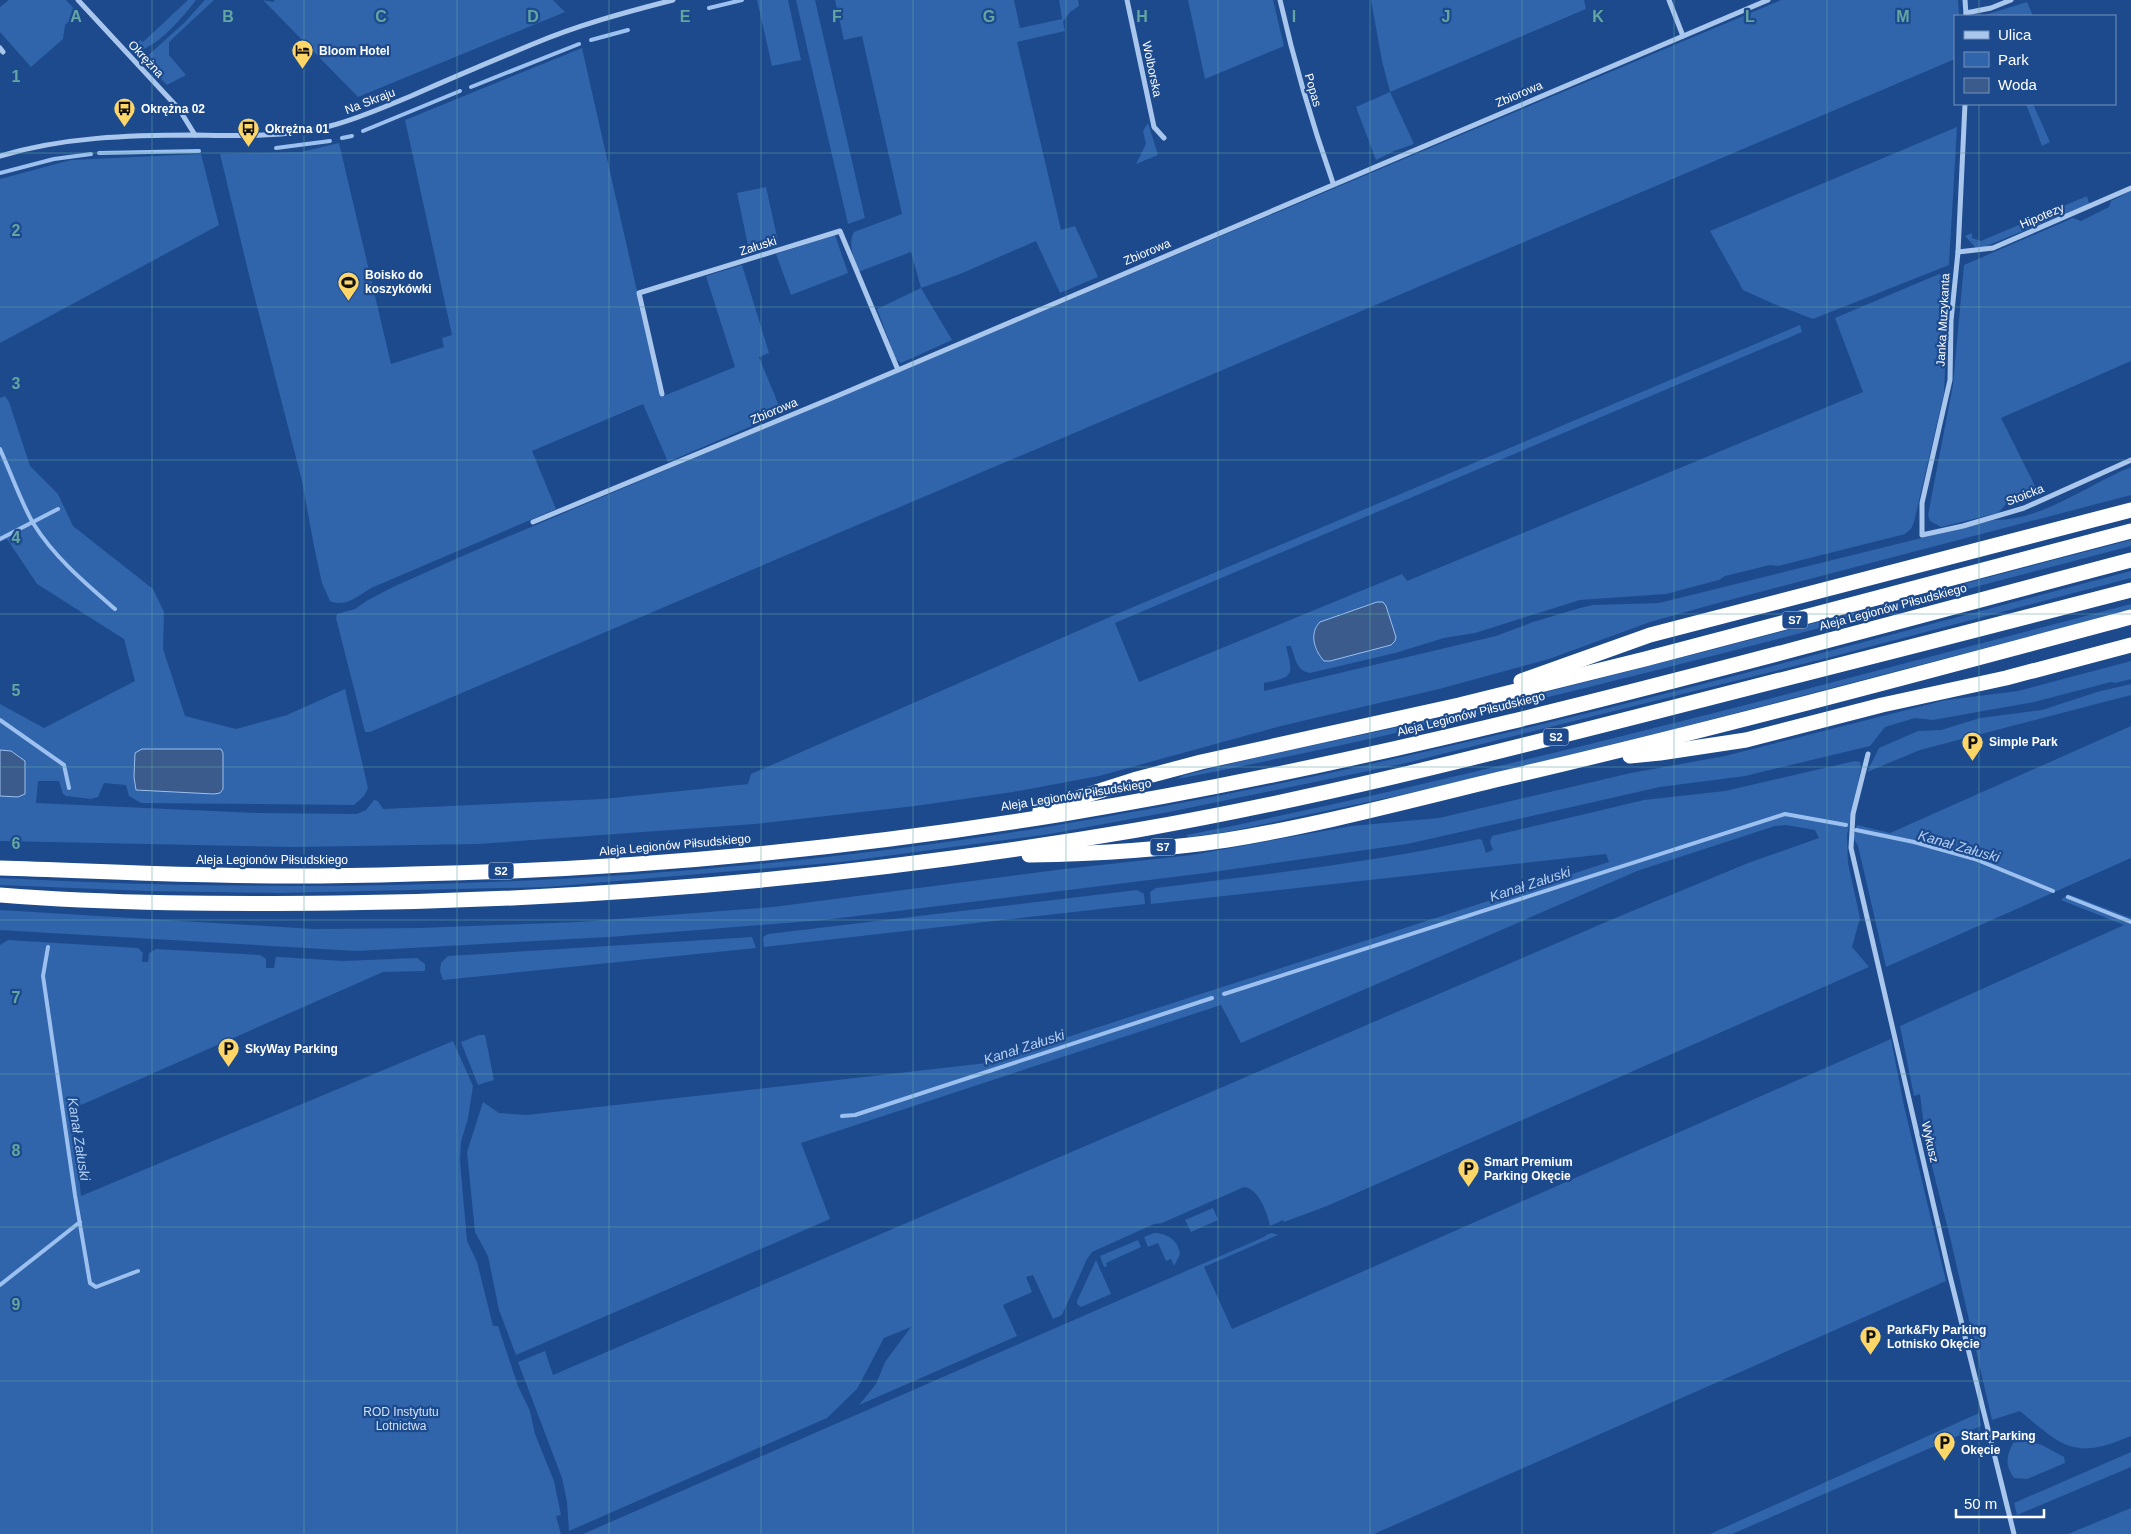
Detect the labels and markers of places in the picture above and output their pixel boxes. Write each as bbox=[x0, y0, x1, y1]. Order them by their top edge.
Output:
hotel icon: Bloom Hotel bbox=[291, 39, 315, 70]
place label: Bloom Hotel bbox=[319, 44, 390, 58]
bus stop icon: Okrężna 02 bbox=[113, 97, 137, 128]
place label: Okrężna 02 bbox=[141, 102, 205, 116]
bus stop icon: Okrężna 01 bbox=[237, 117, 261, 148]
place label: Okrężna 01 bbox=[265, 122, 329, 136]
place label: Boisko do koszykówki bbox=[365, 268, 432, 296]
sports icon: Boisko do koszykówki bbox=[337, 270, 361, 301]
parking icon: Simple Park bbox=[1961, 730, 1985, 761]
place label: Simple Park bbox=[1989, 735, 2058, 749]
parking icon: SkyWay Parking bbox=[217, 1037, 241, 1068]
place label: SkyWay Parking bbox=[245, 1042, 338, 1056]
place label: Smart Premium Parking Okęcie bbox=[1484, 1155, 1573, 1183]
parking icon: Smart Premium Parking Okęcie bbox=[1456, 1157, 1480, 1188]
place label: Park&Fly Parking Lotnisko Okęcie bbox=[1887, 1323, 1986, 1351]
parking icon: Park&Fly Parking Lotnisko Okęcie bbox=[1859, 1325, 1883, 1356]
place label: Start Parking Okęcie bbox=[1961, 1429, 2036, 1457]
parking icon: Start Parking Okęcie bbox=[1933, 1431, 1957, 1462]

